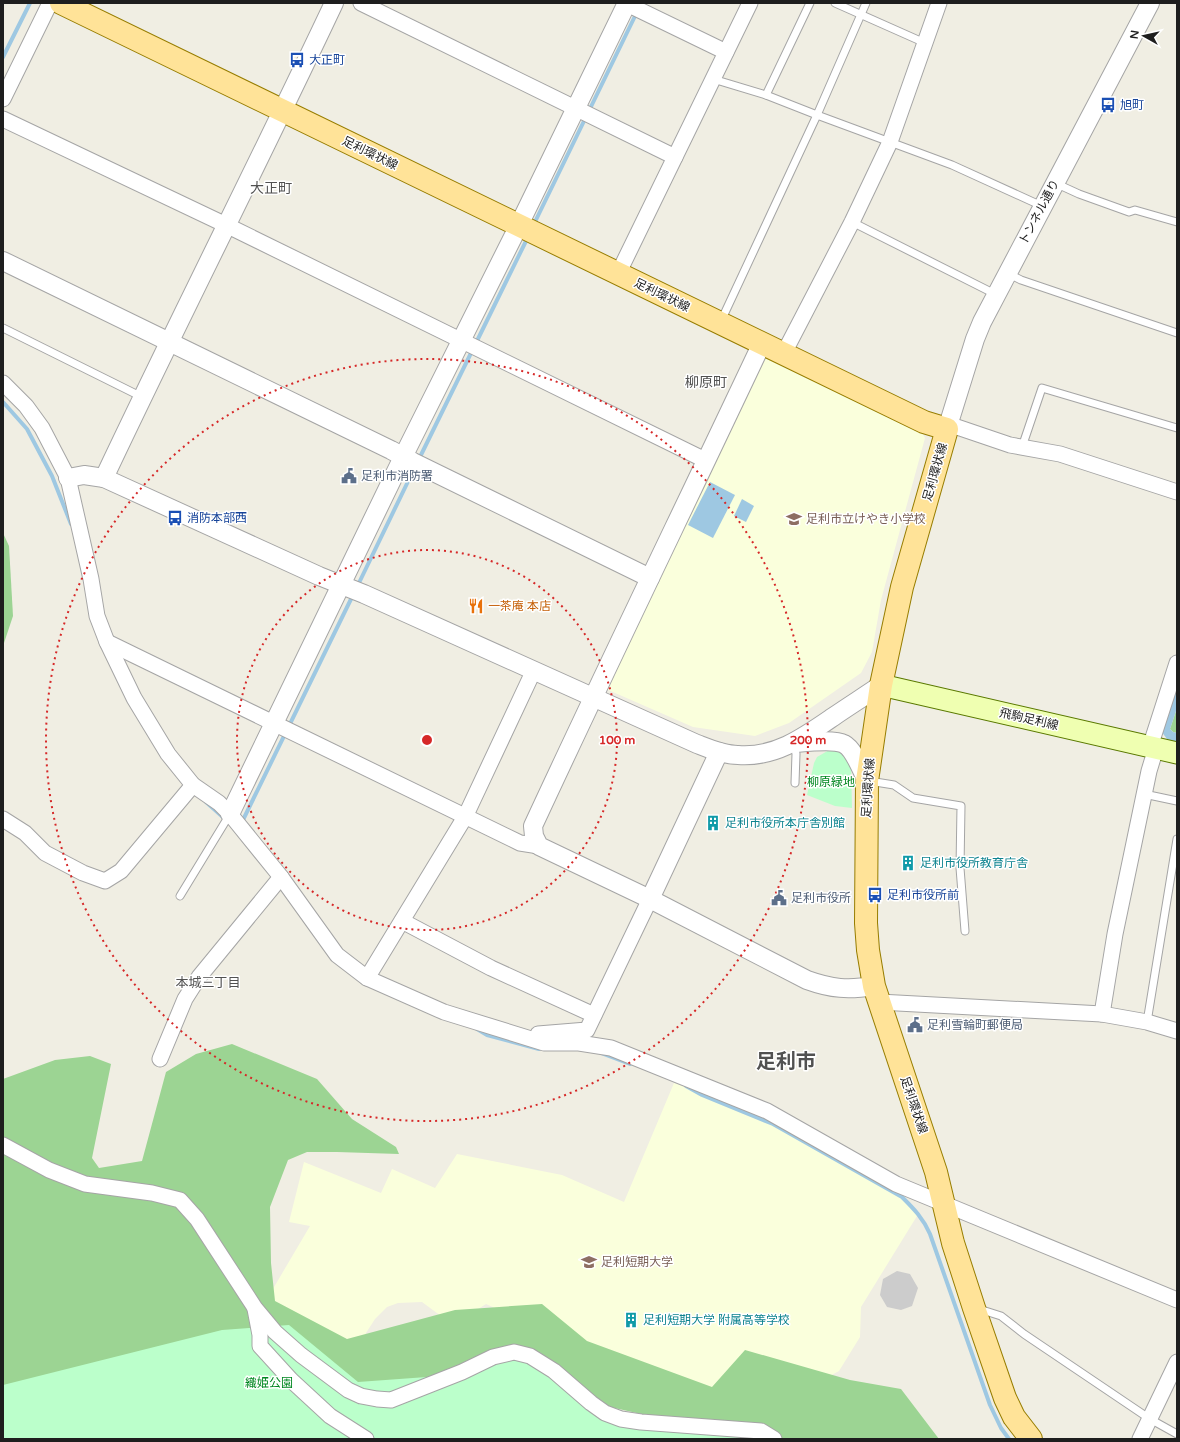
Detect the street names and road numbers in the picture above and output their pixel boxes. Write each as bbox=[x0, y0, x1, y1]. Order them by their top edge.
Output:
street label: 足利環状線 bbox=[340, 134, 400, 172]
street label: トンネル通り bbox=[1016, 177, 1062, 247]
street label: 足利環状線 bbox=[632, 276, 692, 314]
street label: 足利環状線 bbox=[920, 441, 950, 503]
street label: 飛駒足利線 bbox=[998, 705, 1060, 733]
street label: 足利環状線 bbox=[859, 758, 877, 818]
street label: 足利環状線 bbox=[898, 1074, 930, 1136]

